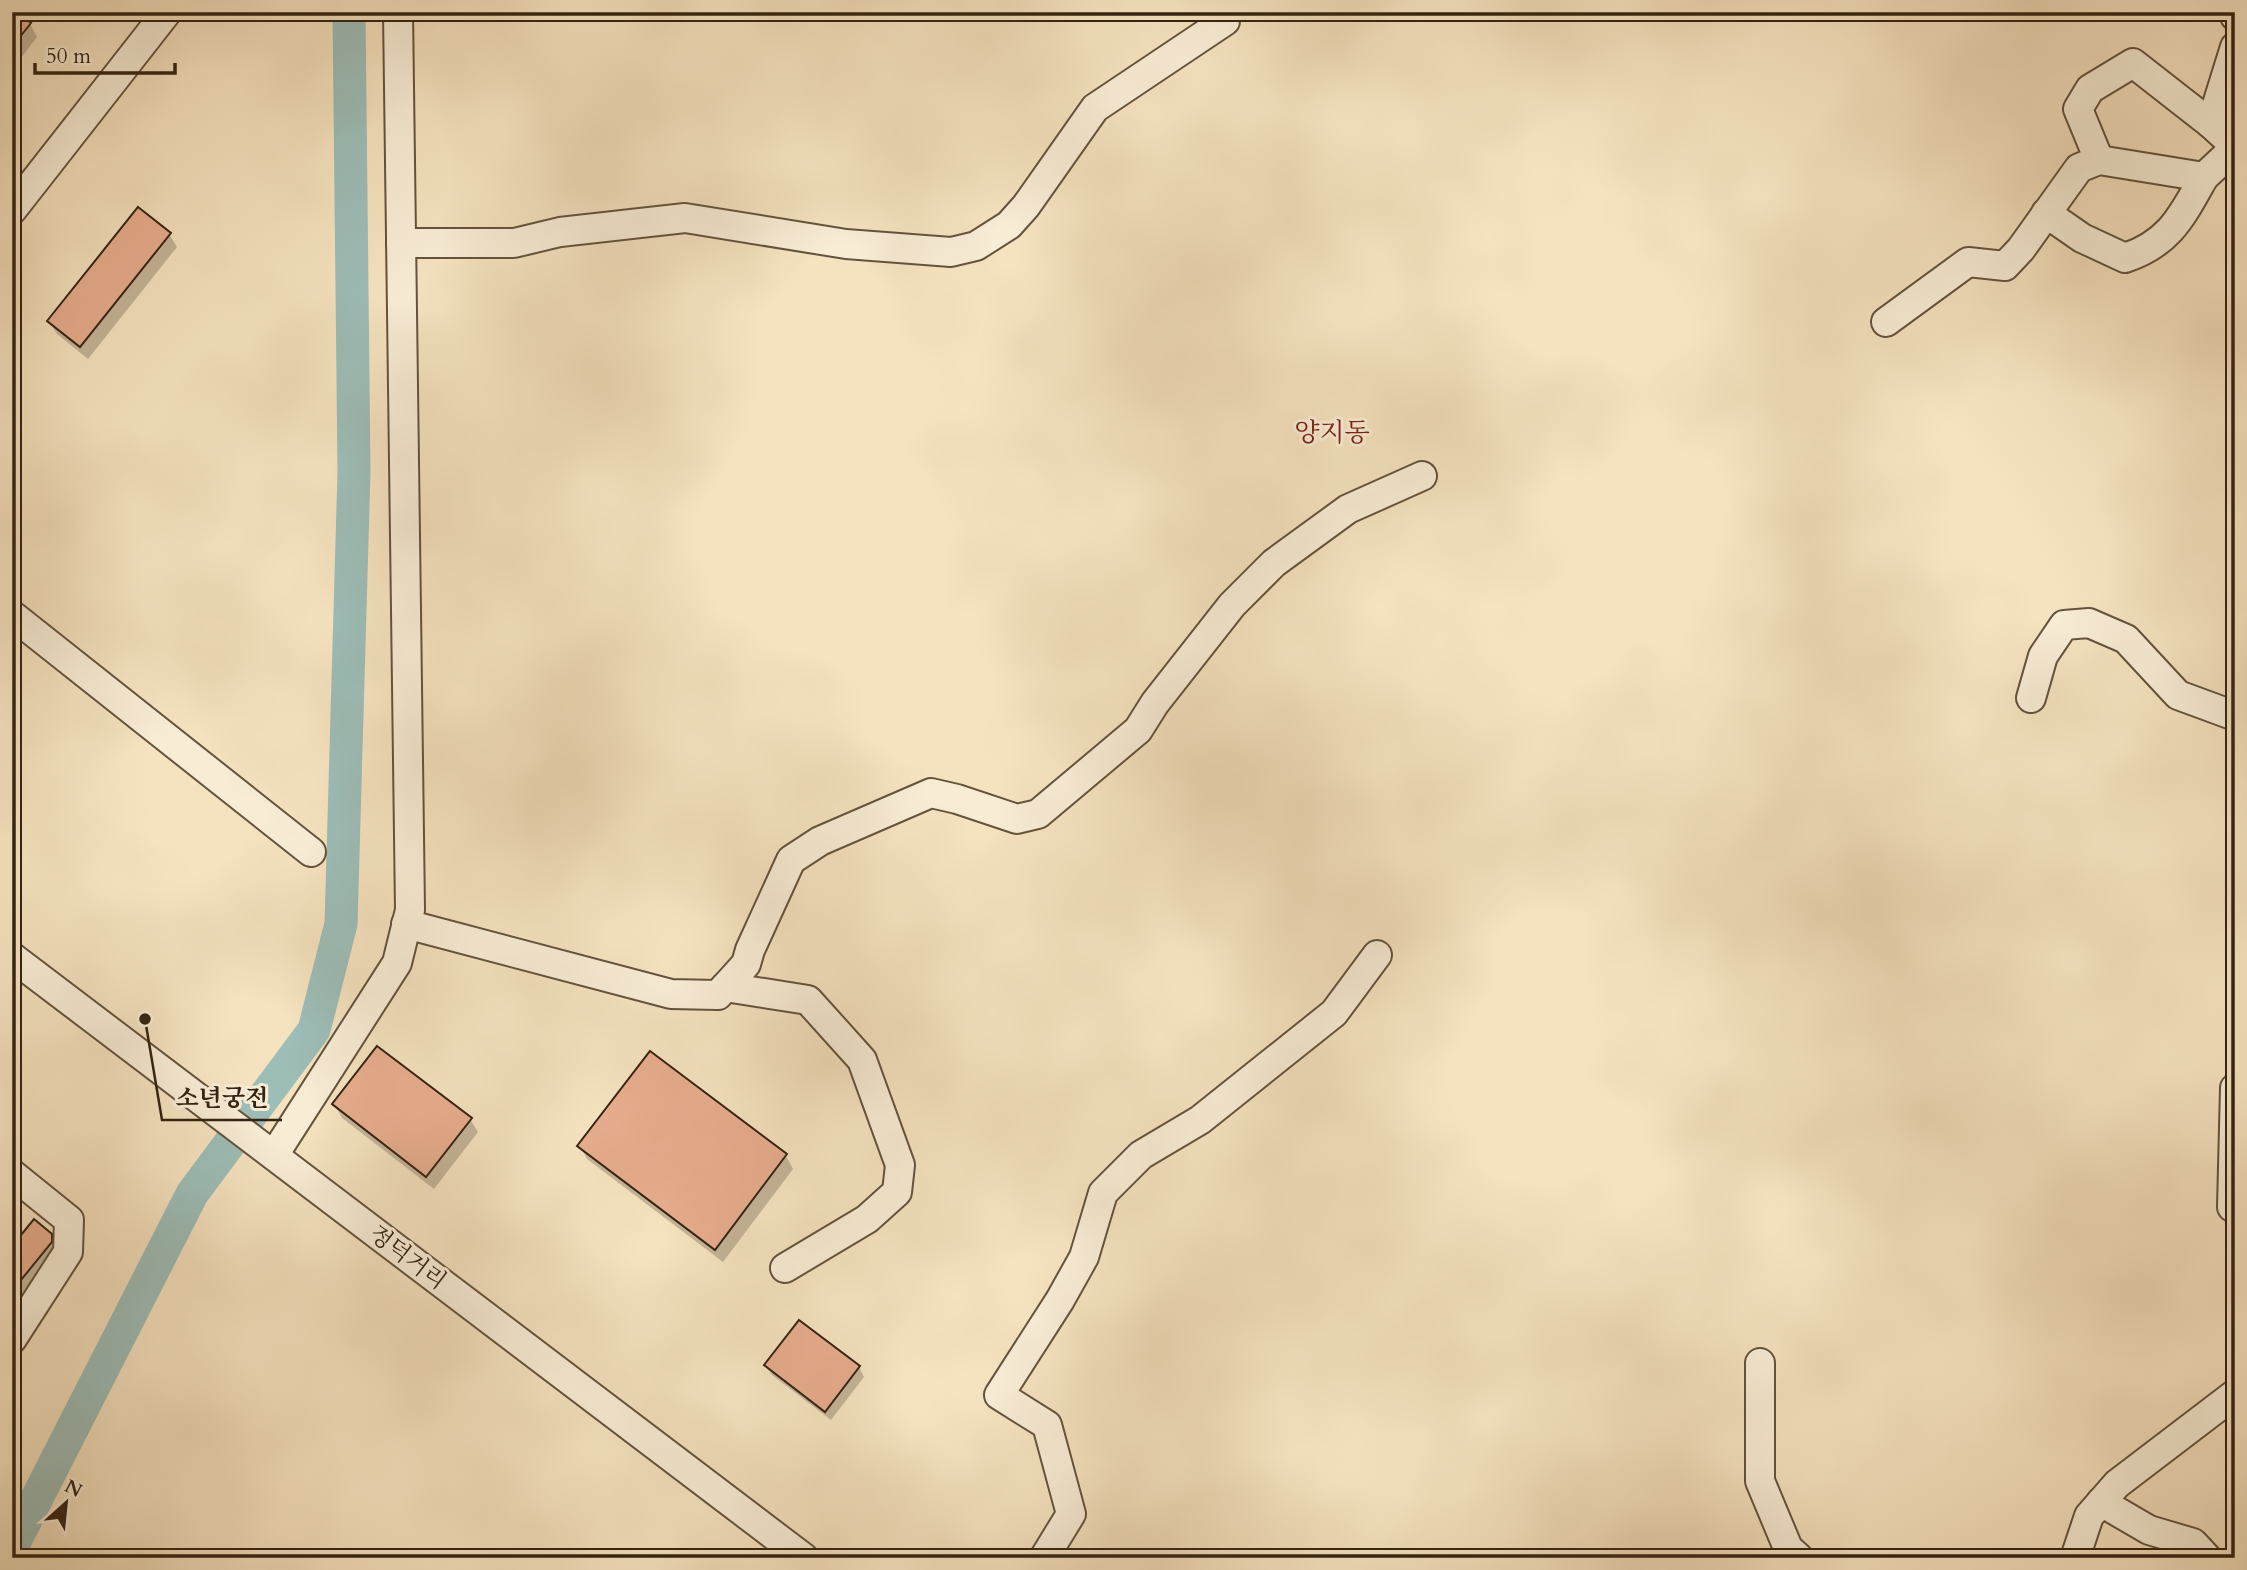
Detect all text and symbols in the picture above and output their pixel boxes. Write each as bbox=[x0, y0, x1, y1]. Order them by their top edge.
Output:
scale bar bbox=[35, 32, 175, 76]
text: 50 m bbox=[46, 42, 91, 71]
district label: 양지동 bbox=[1294, 415, 1370, 450]
callout: 소년궁전 bbox=[162, 1075, 282, 1120]
text: 소년궁전 bbox=[176, 1082, 268, 1115]
street label: 정덕거리 bbox=[363, 1218, 453, 1297]
north arrow bbox=[32, 1468, 102, 1538]
text: N bbox=[60, 1473, 87, 1504]

